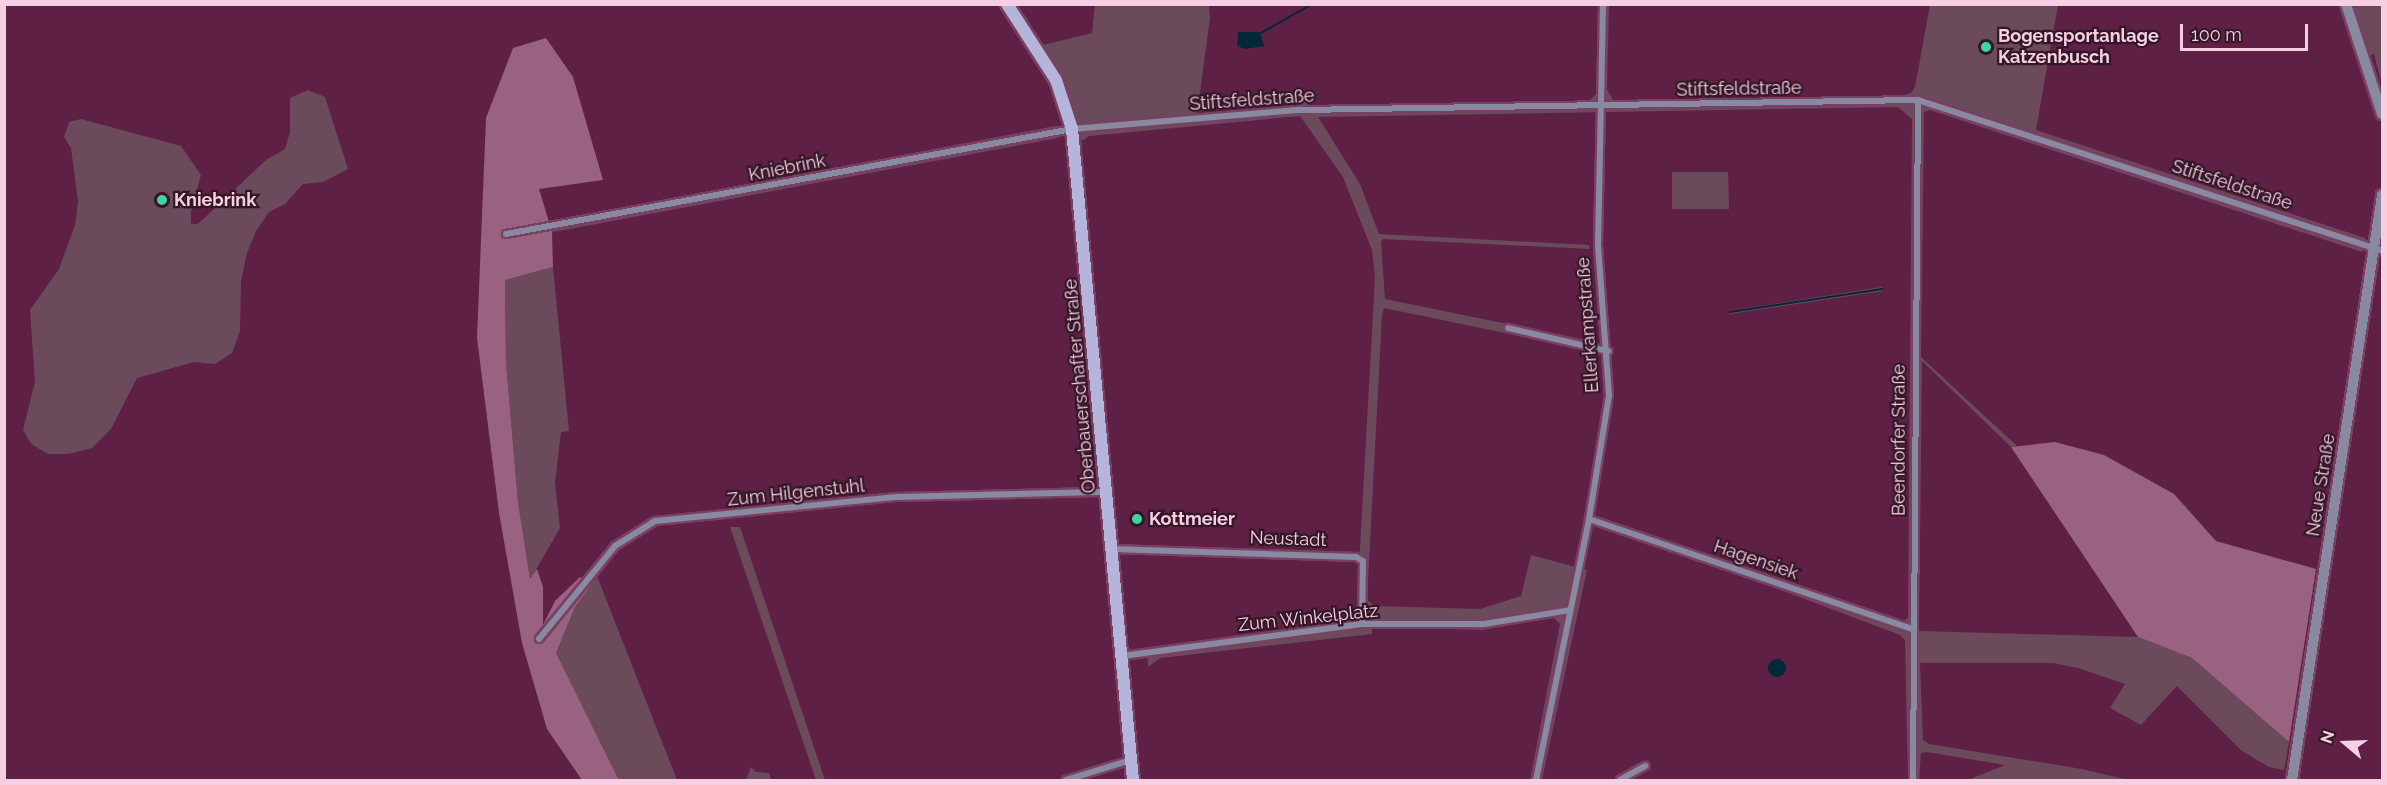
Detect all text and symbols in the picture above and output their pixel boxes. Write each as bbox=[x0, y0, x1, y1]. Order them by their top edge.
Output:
scale bar bbox=[2183, 12, 2310, 50]
text: 100 m bbox=[2191, 24, 2242, 45]
place label: Bogensportanlage Katzenbusch bbox=[1998, 26, 2159, 68]
marker: Bogensportanlage Katzenbusch bbox=[1979, 40, 1993, 54]
street label: Stiftsfeldstraße bbox=[1676, 77, 1802, 101]
street label: Stiftsfeldstraße bbox=[1189, 85, 1315, 115]
street label: Kniebrink bbox=[747, 150, 827, 186]
street label: Stiftsfeldstraße bbox=[2169, 155, 2295, 215]
place label: Kniebrink bbox=[174, 189, 256, 211]
marker: Kniebrink bbox=[155, 193, 169, 207]
street label: Ellerkampstraße bbox=[1572, 256, 1604, 394]
street label: Oberbauerschafter Straße bbox=[1060, 278, 1100, 494]
street label: Beendorfer Straße bbox=[1888, 364, 1910, 516]
street label: Neue Straße bbox=[2302, 432, 2340, 538]
street label: Zum Hilgenstuhl bbox=[726, 475, 866, 511]
place label: Kottmeier bbox=[1149, 508, 1235, 530]
marker: Kottmeier bbox=[1130, 512, 1144, 526]
street label: Neustadt bbox=[1249, 527, 1327, 551]
street label: Hagensiek bbox=[1711, 535, 1801, 585]
street label: Zum Winkelplatz bbox=[1237, 600, 1379, 636]
north arrow bbox=[2315, 713, 2375, 773]
text: N bbox=[2317, 728, 2338, 746]

